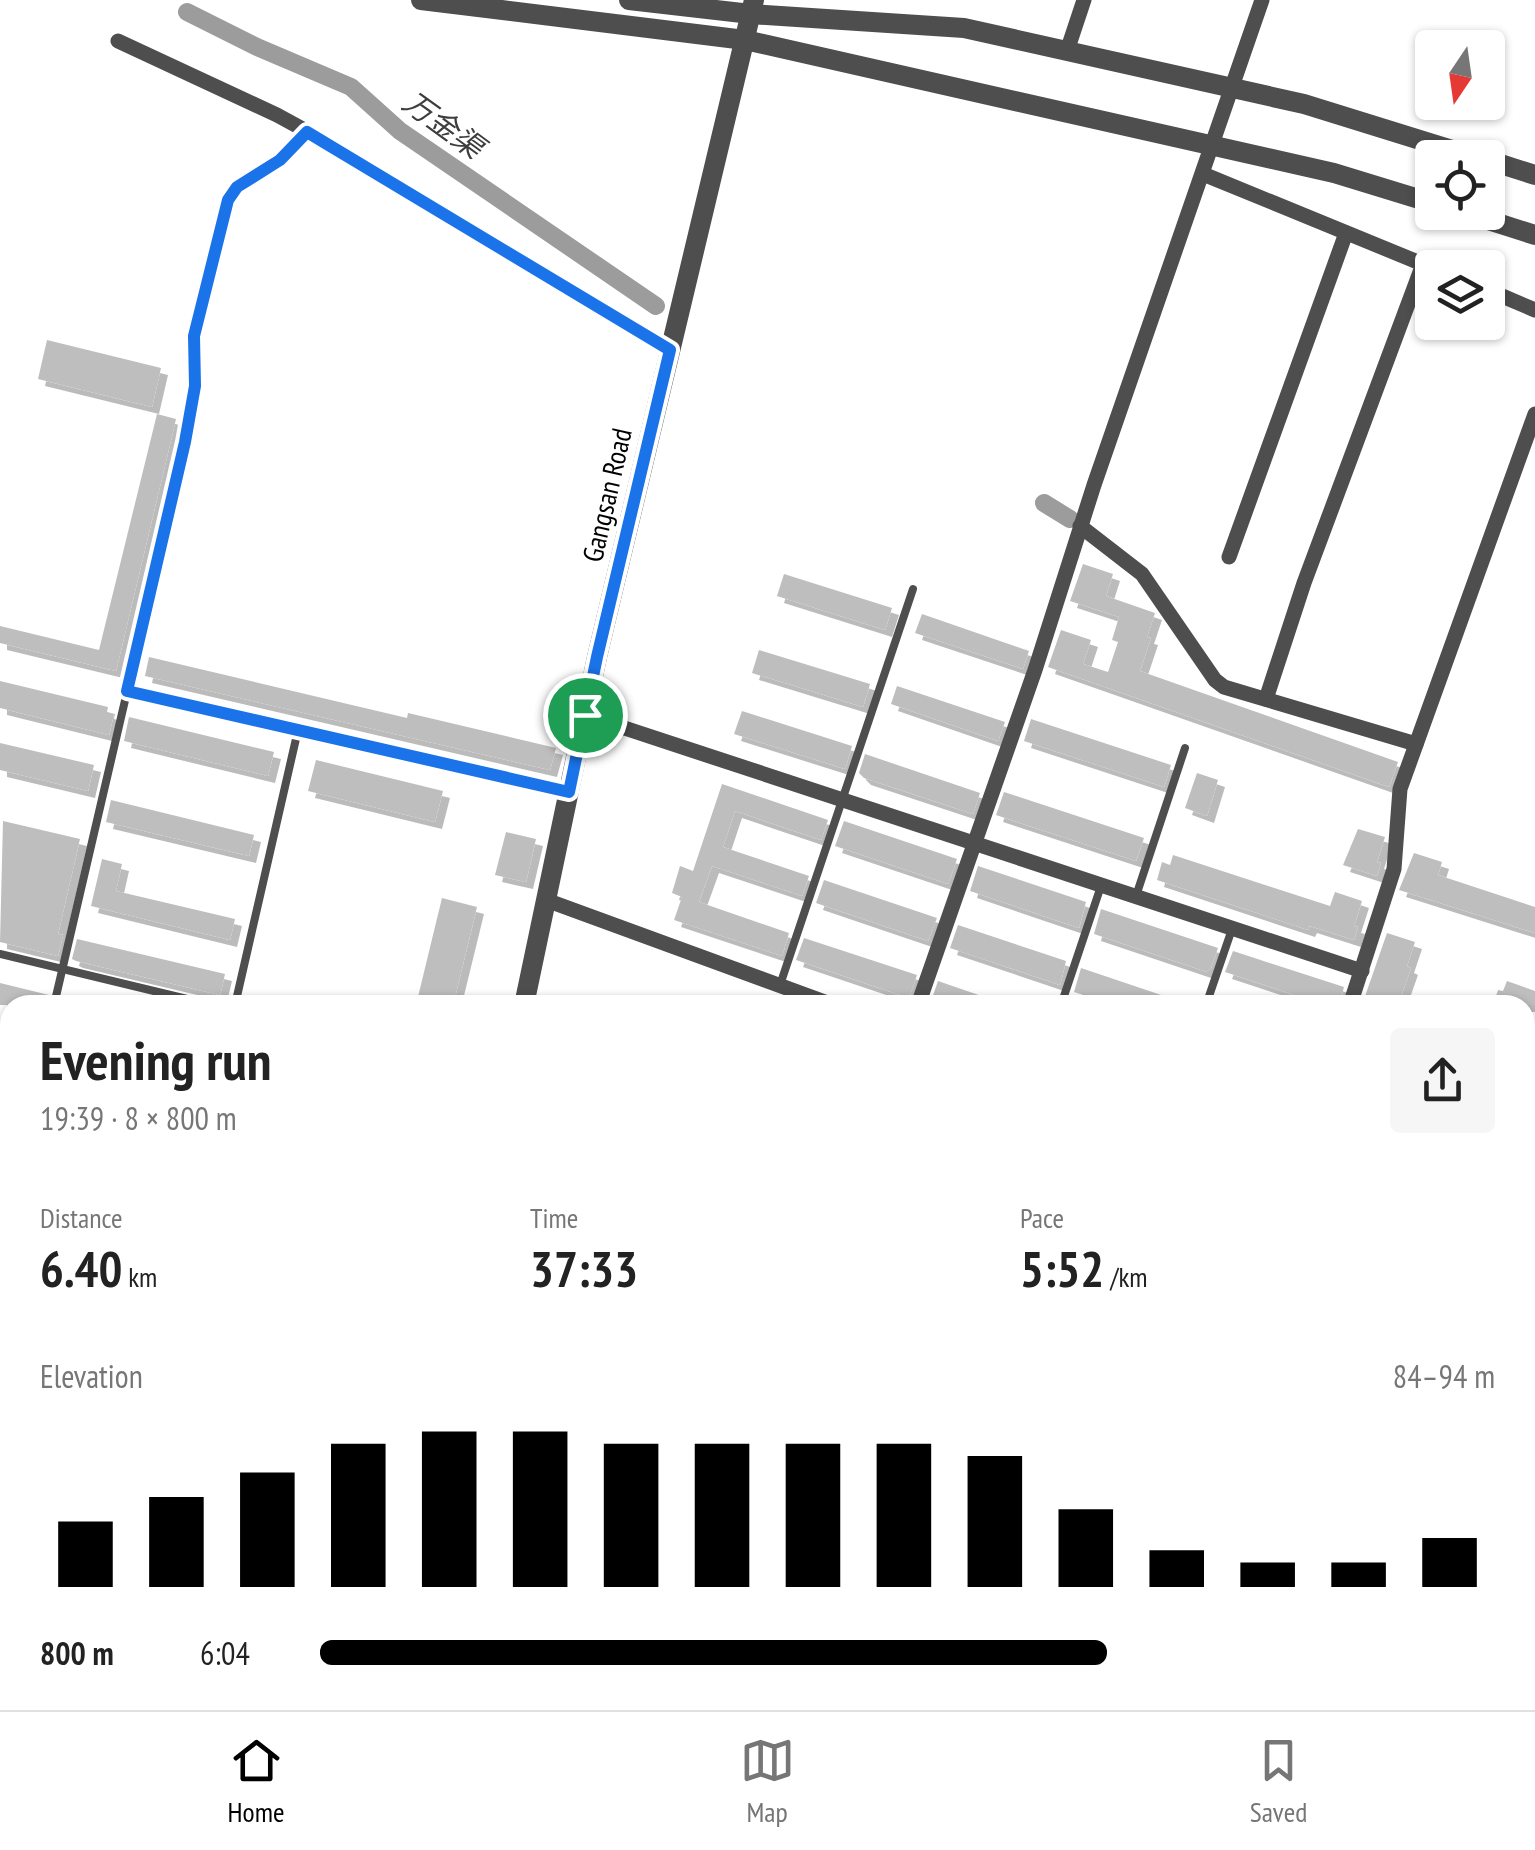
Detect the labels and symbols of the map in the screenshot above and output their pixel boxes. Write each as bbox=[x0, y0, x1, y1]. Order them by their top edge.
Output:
north arrow bbox=[1415, 30, 1505, 120]
water label: 万金渠 bbox=[396, 82, 495, 168]
street label: Gangsan Road bbox=[573, 424, 640, 565]
pin bbox=[543, 673, 628, 758]

